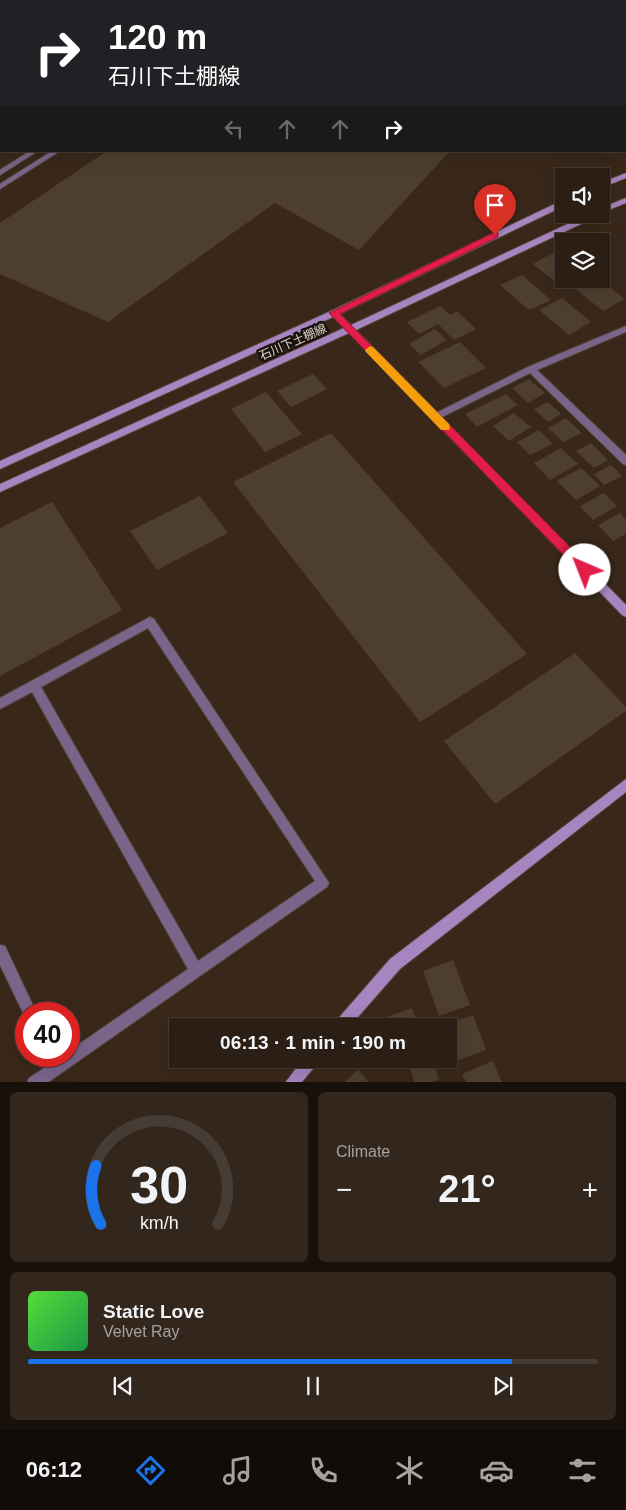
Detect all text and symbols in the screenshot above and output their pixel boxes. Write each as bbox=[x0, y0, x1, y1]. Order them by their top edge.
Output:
text: 120 m bbox=[108, 17, 207, 56]
icon: right bbox=[25, 20, 90, 85]
text: 石川下土棚線 bbox=[108, 64, 240, 89]
icon: left bbox=[220, 115, 248, 143]
icon: ahead bbox=[273, 115, 301, 143]
icon: ahead bbox=[326, 115, 354, 143]
icon: right bbox=[379, 115, 407, 143]
map controls bbox=[555, 168, 610, 288]
button: sound bbox=[555, 168, 610, 223]
pin bbox=[474, 184, 516, 235]
icon: arrive bbox=[481, 191, 509, 219]
button: layers bbox=[555, 233, 610, 288]
street label: 石川下土棚線 bbox=[257, 321, 329, 363]
position arrow bbox=[558, 543, 610, 595]
speed limit sign: 40 bbox=[15, 1002, 80, 1067]
text: 06:13 · 1 min · 190 m bbox=[220, 1032, 406, 1053]
text: Climate bbox=[336, 1143, 390, 1160]
text: 30 bbox=[130, 1156, 188, 1214]
text: 21° bbox=[438, 1168, 496, 1210]
text: − bbox=[336, 1174, 352, 1205]
text: + bbox=[582, 1174, 598, 1205]
text: km/h bbox=[140, 1213, 178, 1233]
text: Static Love bbox=[103, 1301, 204, 1322]
text: Velvet Ray bbox=[103, 1323, 179, 1340]
icon: previous bbox=[109, 1372, 137, 1400]
icon: pause bbox=[299, 1372, 327, 1400]
icon: next bbox=[489, 1372, 517, 1400]
icon: directions bbox=[133, 1453, 168, 1488]
icon: music bbox=[220, 1453, 255, 1488]
icon: phone bbox=[306, 1453, 341, 1488]
icon: climate bbox=[392, 1453, 427, 1488]
icon: car bbox=[479, 1453, 514, 1488]
icon: filters bbox=[565, 1453, 600, 1488]
text: 06:12 bbox=[26, 1457, 82, 1482]

